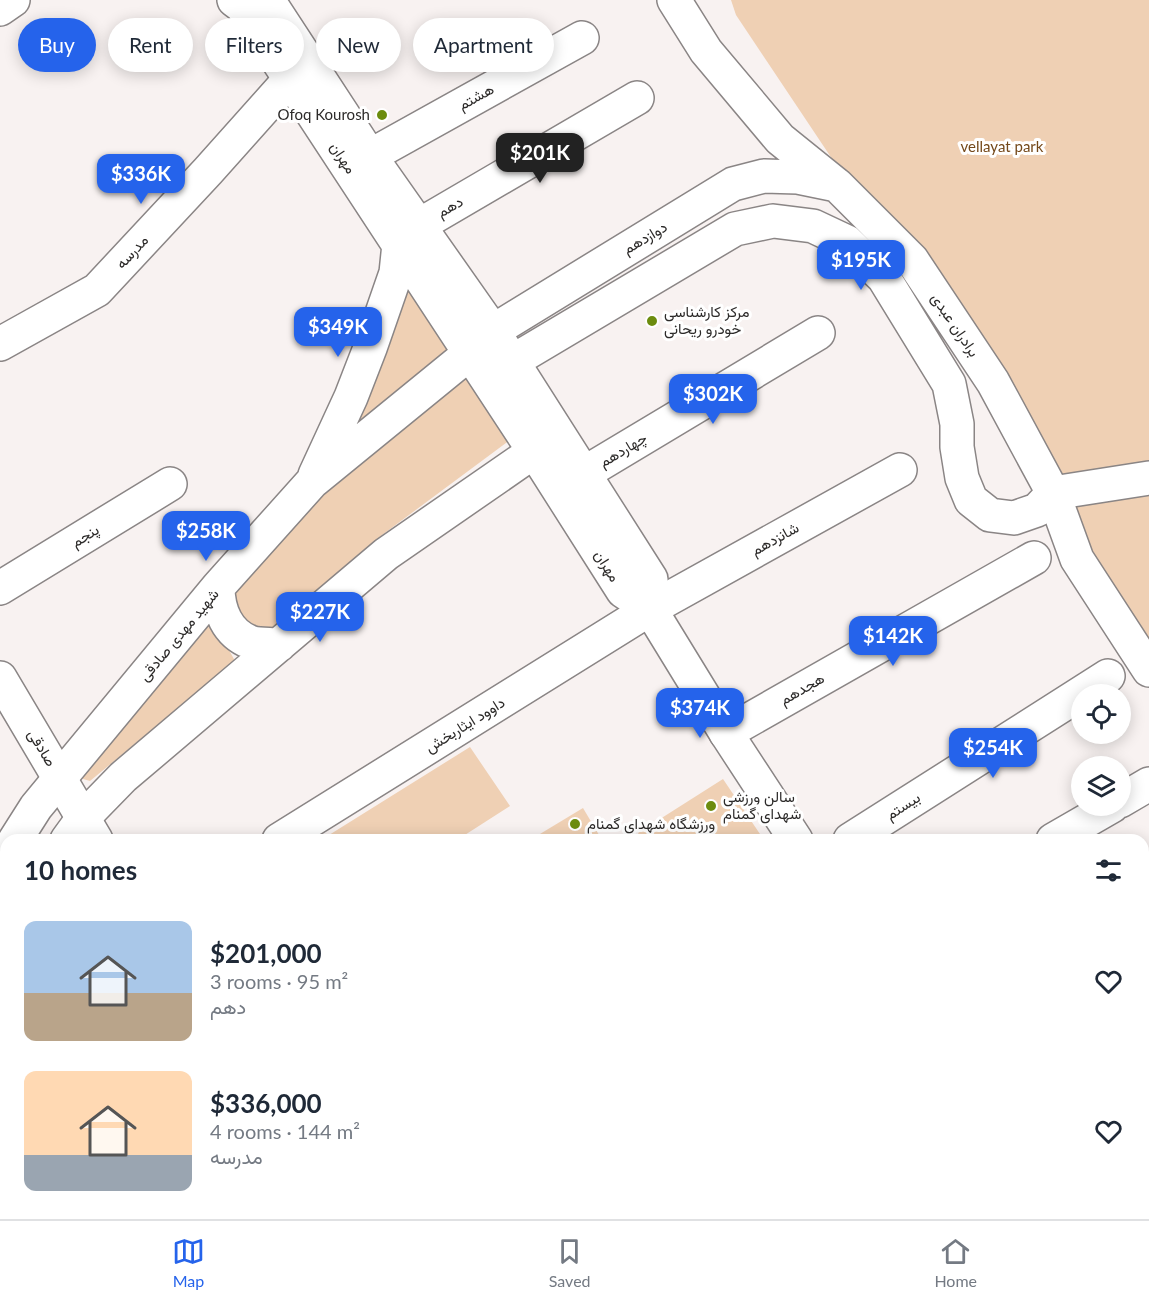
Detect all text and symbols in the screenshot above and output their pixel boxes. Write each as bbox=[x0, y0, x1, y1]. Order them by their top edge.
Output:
chip: Buy bbox=[18, 18, 96, 72]
chip: Rent bbox=[108, 18, 193, 72]
chip: Filters bbox=[205, 18, 304, 72]
chip: New bbox=[316, 18, 401, 72]
chip: Apartment bbox=[413, 18, 554, 72]
street label: هشتم bbox=[455, 79, 497, 115]
place label: Ofoq Kourosh bbox=[278, 105, 370, 123]
marker: Ofoq Kourosh bbox=[375, 108, 389, 122]
pin: $201K bbox=[498, 133, 582, 184]
park label: vellayat park bbox=[961, 137, 1044, 155]
street label: مهران bbox=[326, 138, 361, 177]
text: $201K bbox=[510, 140, 570, 164]
pin: $336K bbox=[99, 154, 183, 205]
text: $336K bbox=[111, 161, 171, 185]
street label: دهم bbox=[433, 192, 467, 222]
street label: دوازدهم bbox=[619, 217, 671, 259]
street label: مدرسه bbox=[111, 231, 152, 273]
pin: $195K bbox=[819, 240, 903, 291]
text: $195K bbox=[831, 247, 891, 271]
street label: برادران عبدی bbox=[926, 289, 984, 361]
place label: مرکز کارشناسی خودرو ریحانی bbox=[664, 302, 750, 339]
pin: $349K bbox=[296, 307, 380, 358]
text: $349K bbox=[308, 314, 368, 338]
marker: مرکز کارشناسی خودرو ریحانی bbox=[645, 314, 659, 328]
pin: $302K bbox=[671, 374, 755, 425]
text: $302K bbox=[683, 381, 743, 405]
street label: چهاردهم bbox=[595, 428, 651, 472]
pin: $258K bbox=[164, 511, 248, 562]
text: $258K bbox=[176, 518, 236, 542]
street label: شانزدهم bbox=[748, 518, 803, 560]
street label: پنجم bbox=[67, 520, 103, 552]
street label: مهران bbox=[590, 546, 624, 585]
street label: شهید مهدی صادقی bbox=[134, 585, 224, 685]
pin: $227K bbox=[278, 592, 362, 643]
text: $227K bbox=[290, 599, 350, 623]
pin: $142K bbox=[851, 616, 935, 667]
text: $142K bbox=[863, 623, 923, 647]
street label: هجدهم bbox=[776, 668, 828, 710]
map controls bbox=[1071, 684, 1131, 816]
button: locate bbox=[1071, 684, 1131, 744]
pin: $374K bbox=[658, 688, 742, 739]
street label: داوود ایثاربخش bbox=[421, 692, 509, 758]
text: $374K bbox=[670, 695, 730, 719]
street label: صادقی bbox=[23, 726, 61, 770]
pin: $254K bbox=[951, 728, 1035, 779]
text: $254K bbox=[963, 735, 1023, 759]
button: layers bbox=[1071, 756, 1131, 816]
place label: سالن ورزشی شهدای گمنام bbox=[723, 787, 802, 824]
street label: بیستم bbox=[882, 787, 924, 825]
marker: سالن ورزشی شهدای گمنام bbox=[704, 799, 718, 813]
place label: ورزشگاه شهدای گمنام bbox=[587, 814, 715, 834]
marker: ورزشگاه شهدای گمنام bbox=[568, 817, 582, 831]
text: 10 homes bbox=[24, 854, 137, 886]
icon: filters bbox=[1092, 854, 1125, 887]
text: $201,000 bbox=[210, 937, 322, 969]
icon: home bbox=[72, 945, 144, 1017]
icon: heart bbox=[1092, 965, 1125, 998]
text: 3 rooms · 95 m² bbox=[210, 969, 348, 993]
text: دهم bbox=[210, 994, 246, 1018]
text: $336,000 bbox=[210, 1087, 322, 1119]
icon: home bbox=[72, 1095, 144, 1167]
icon: heart bbox=[1092, 1115, 1125, 1148]
text: 4 rooms · 144 m² bbox=[210, 1119, 360, 1143]
text: مدرسه bbox=[210, 1144, 263, 1168]
tab: Map bbox=[172, 1235, 205, 1290]
tab: Saved bbox=[549, 1235, 591, 1290]
tab: Home bbox=[934, 1235, 977, 1290]

